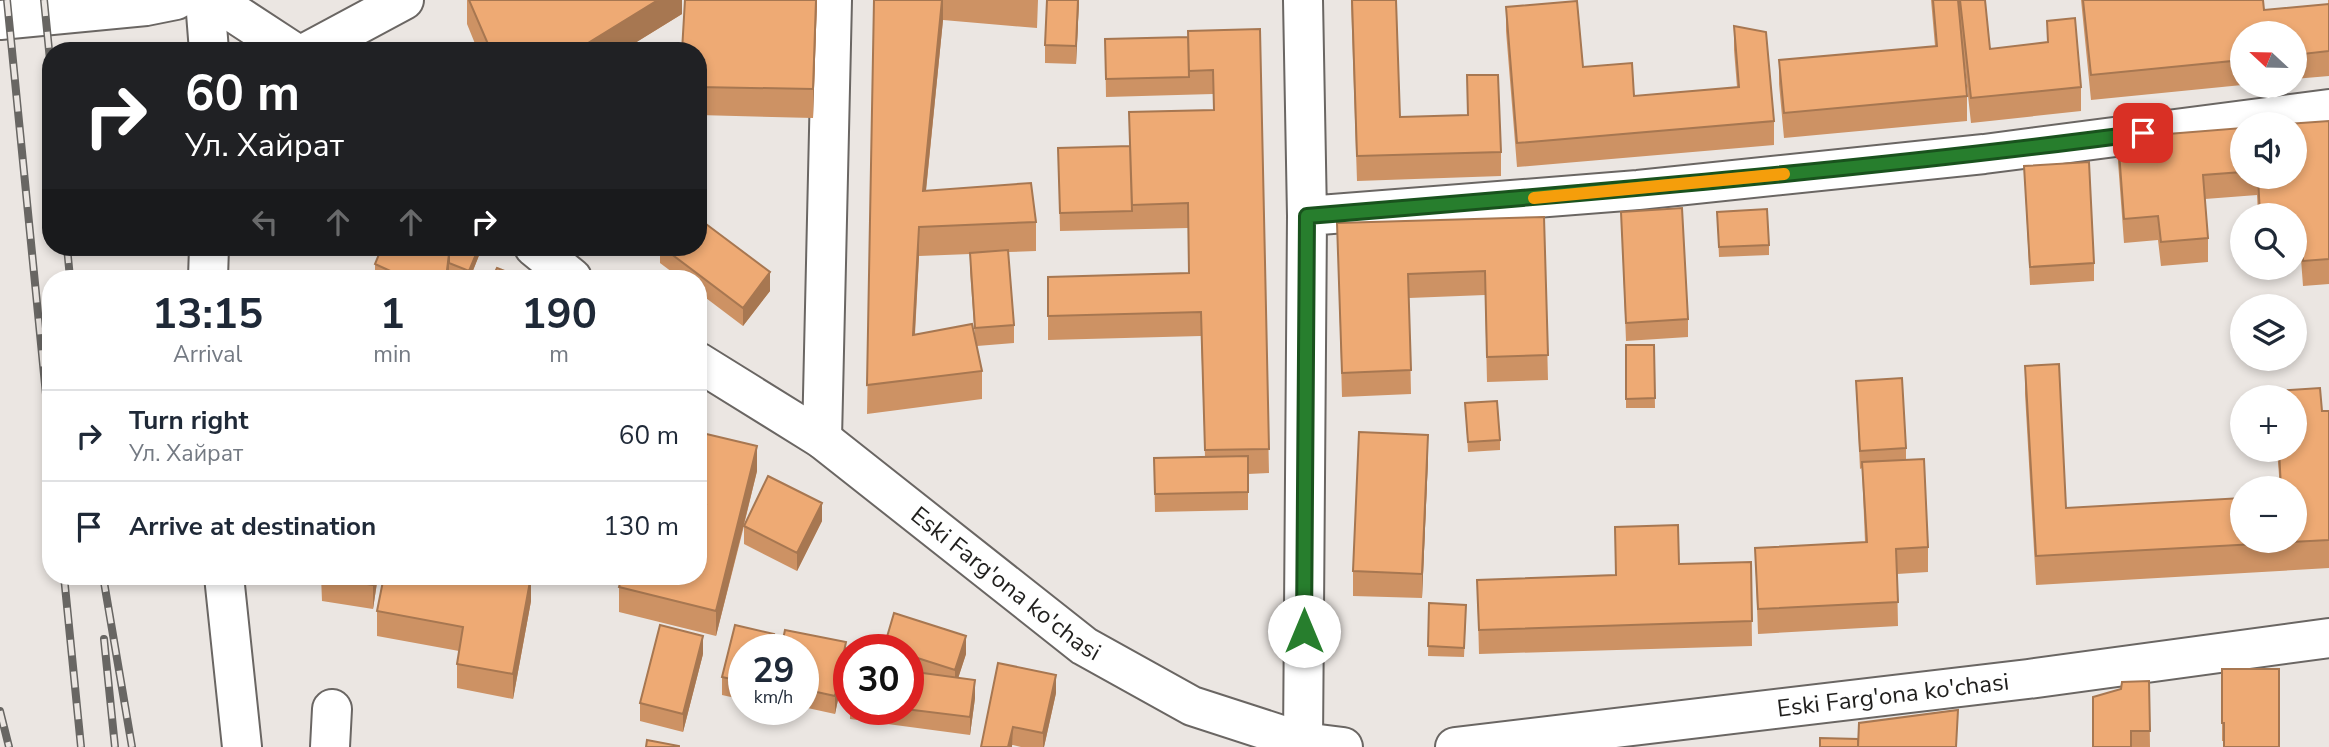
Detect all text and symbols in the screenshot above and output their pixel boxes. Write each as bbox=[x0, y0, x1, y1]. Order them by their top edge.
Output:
north arrow bbox=[2230, 21, 2306, 98]
map controls bbox=[2230, 21, 2307, 553]
text: 60 m bbox=[185, 60, 300, 127]
icon: right bbox=[70, 70, 161, 161]
pin bbox=[2113, 103, 2173, 163]
button: sound bbox=[2230, 112, 2307, 189]
icon: arrive bbox=[2124, 114, 2162, 152]
text: Ул. Хайрат bbox=[185, 124, 344, 167]
icon: left bbox=[246, 203, 284, 241]
icon: ahead bbox=[319, 203, 357, 241]
icon: ahead bbox=[392, 203, 430, 241]
icon: right bbox=[465, 203, 503, 241]
button: search bbox=[2230, 203, 2307, 280]
text: 13:15 bbox=[152, 286, 263, 343]
text: 1 bbox=[380, 286, 405, 343]
text: 190 bbox=[521, 286, 597, 343]
button: layers bbox=[2230, 294, 2307, 371]
text: Arrival bbox=[173, 339, 242, 370]
text: min bbox=[373, 339, 411, 370]
text: m bbox=[549, 339, 569, 370]
button: + bbox=[2230, 385, 2307, 462]
text: Turn right bbox=[129, 403, 248, 438]
icon: right bbox=[70, 417, 108, 455]
text: 60 m bbox=[619, 418, 679, 453]
text: Ул. Хайрат bbox=[129, 438, 243, 469]
button: − bbox=[2230, 476, 2307, 553]
street label: Eski Farg'ona ko'chasi bbox=[904, 499, 1106, 668]
icon: arrive bbox=[70, 508, 108, 546]
text: Arrive at destination bbox=[129, 509, 376, 544]
text: 130 m bbox=[603, 509, 679, 544]
position arrow bbox=[1267, 594, 1341, 668]
speed limit sign: 30 bbox=[833, 634, 924, 725]
text: 29 bbox=[752, 647, 795, 694]
street label: Eski Farg'ona ko'chasi bbox=[1775, 665, 2011, 725]
text: km/h bbox=[754, 685, 793, 709]

